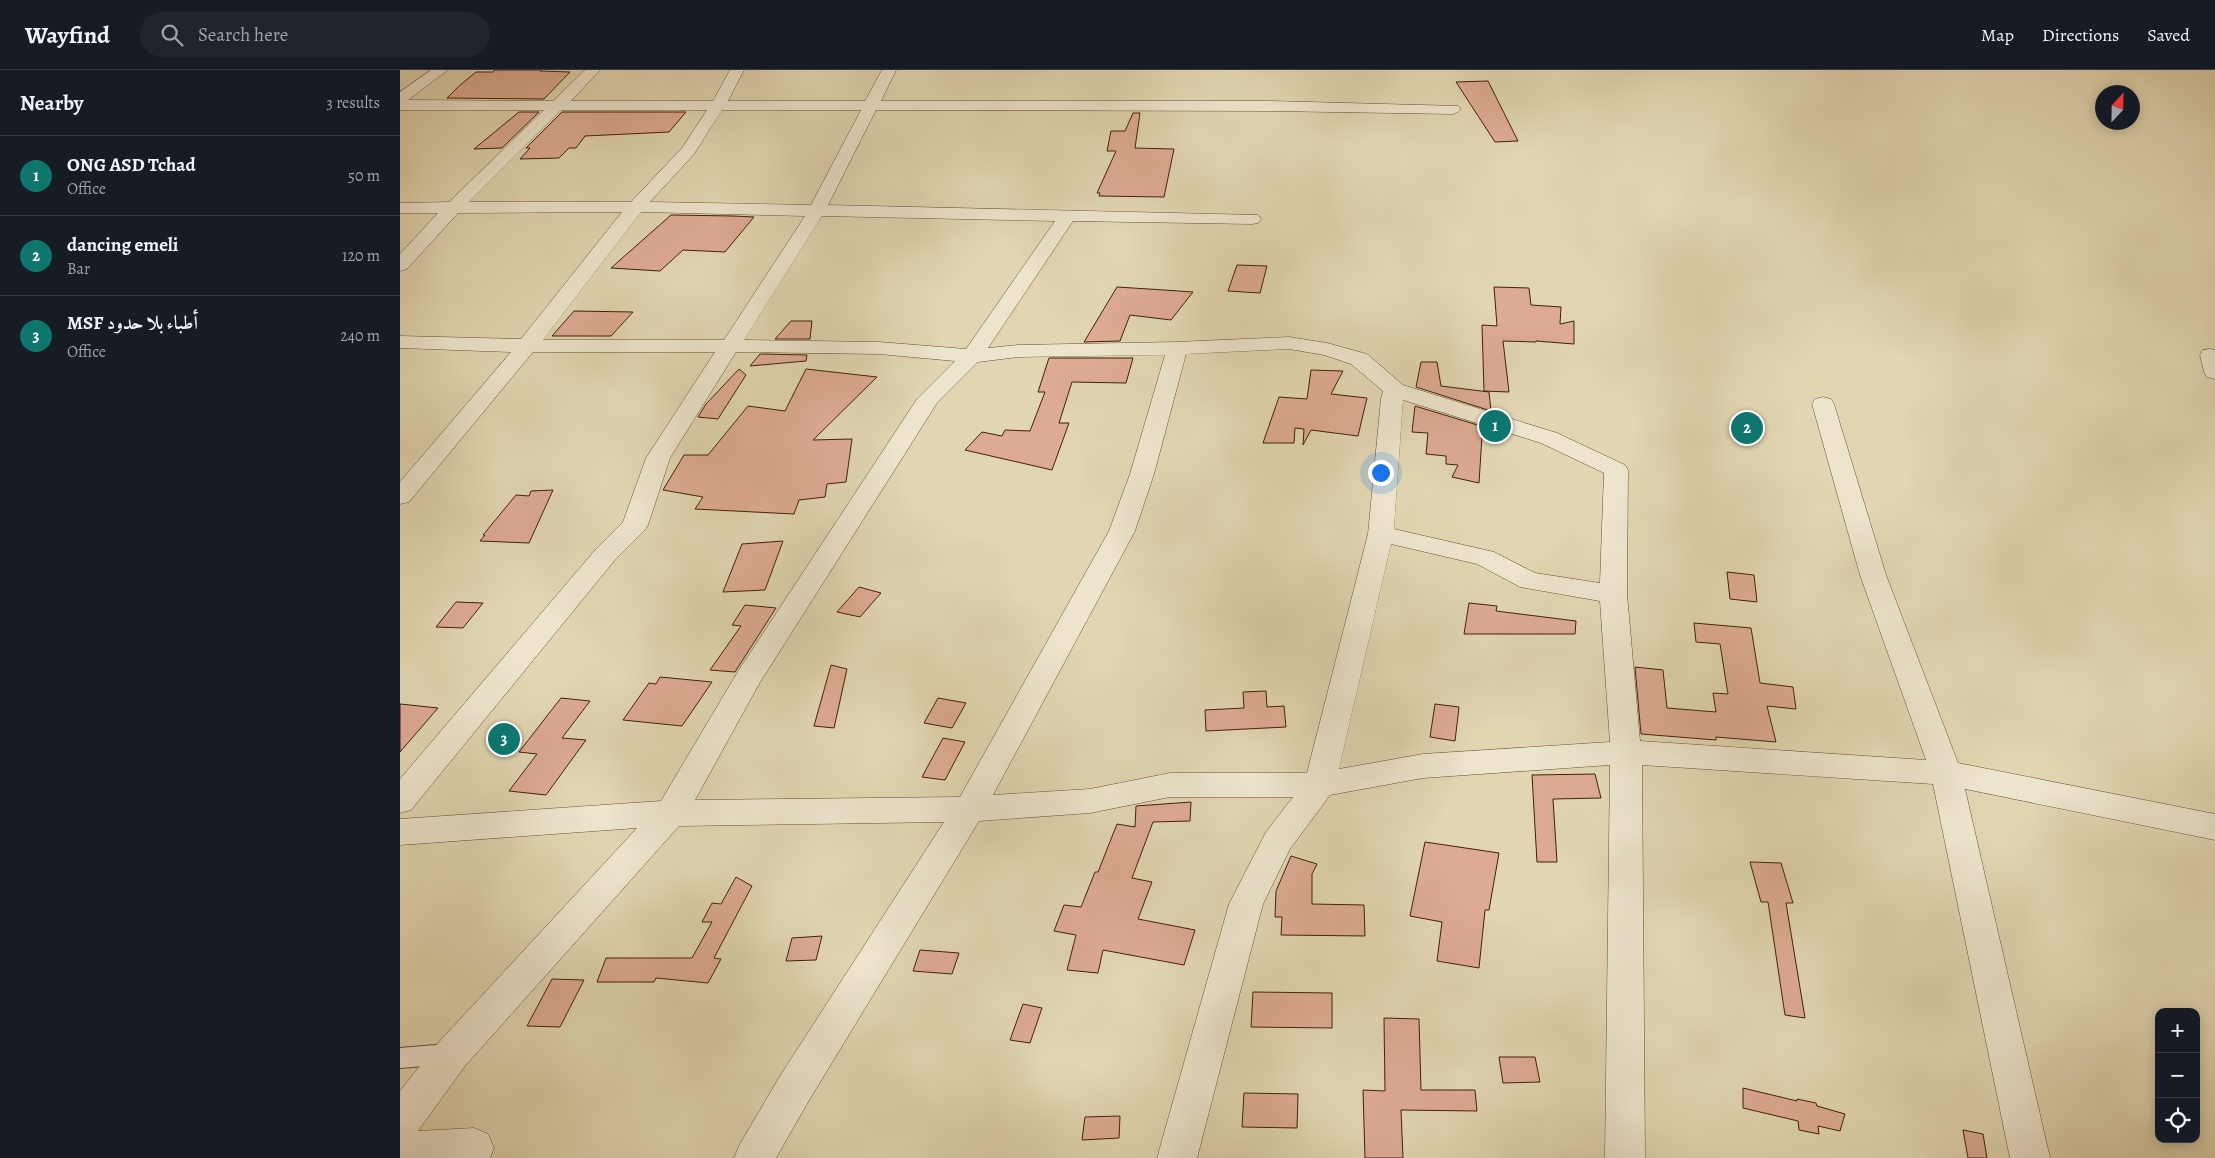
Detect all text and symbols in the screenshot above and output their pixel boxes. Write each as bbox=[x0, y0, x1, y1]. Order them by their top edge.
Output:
search box bbox=[140, 12, 490, 57]
text: Wayfind bbox=[25, 19, 110, 51]
icon: search bbox=[158, 21, 186, 49]
text: Search here bbox=[198, 22, 288, 48]
text: Map bbox=[1981, 23, 2014, 47]
text: Directions bbox=[2042, 23, 2119, 47]
text: Saved bbox=[2147, 23, 2190, 47]
north arrow bbox=[2095, 85, 2140, 130]
text: Nearby bbox=[20, 89, 83, 117]
text: 3 results bbox=[326, 92, 380, 114]
text: ONG ASD Tchad bbox=[67, 152, 196, 178]
text: 1 bbox=[33, 165, 39, 187]
text: 50 m bbox=[348, 165, 380, 187]
text: Office bbox=[67, 178, 106, 200]
text: dancing emeli bbox=[67, 232, 178, 258]
text: 2 bbox=[32, 245, 40, 267]
text: 120 m bbox=[342, 245, 380, 267]
text: Bar bbox=[67, 258, 90, 280]
text: MSF أطباء بلا حدود bbox=[67, 310, 198, 336]
text: 3 bbox=[33, 325, 39, 347]
text: 240 m bbox=[340, 325, 380, 347]
text: Office bbox=[67, 341, 106, 363]
pin: 1 bbox=[1479, 407, 1511, 445]
pin: 2 bbox=[1731, 409, 1763, 447]
your location bbox=[1368, 460, 1394, 486]
pin: 3 bbox=[488, 720, 520, 758]
map controls bbox=[2155, 1008, 2200, 1143]
button: + bbox=[2155, 1008, 2200, 1053]
button: − bbox=[2155, 1053, 2200, 1098]
button: locate bbox=[2155, 1098, 2200, 1143]

